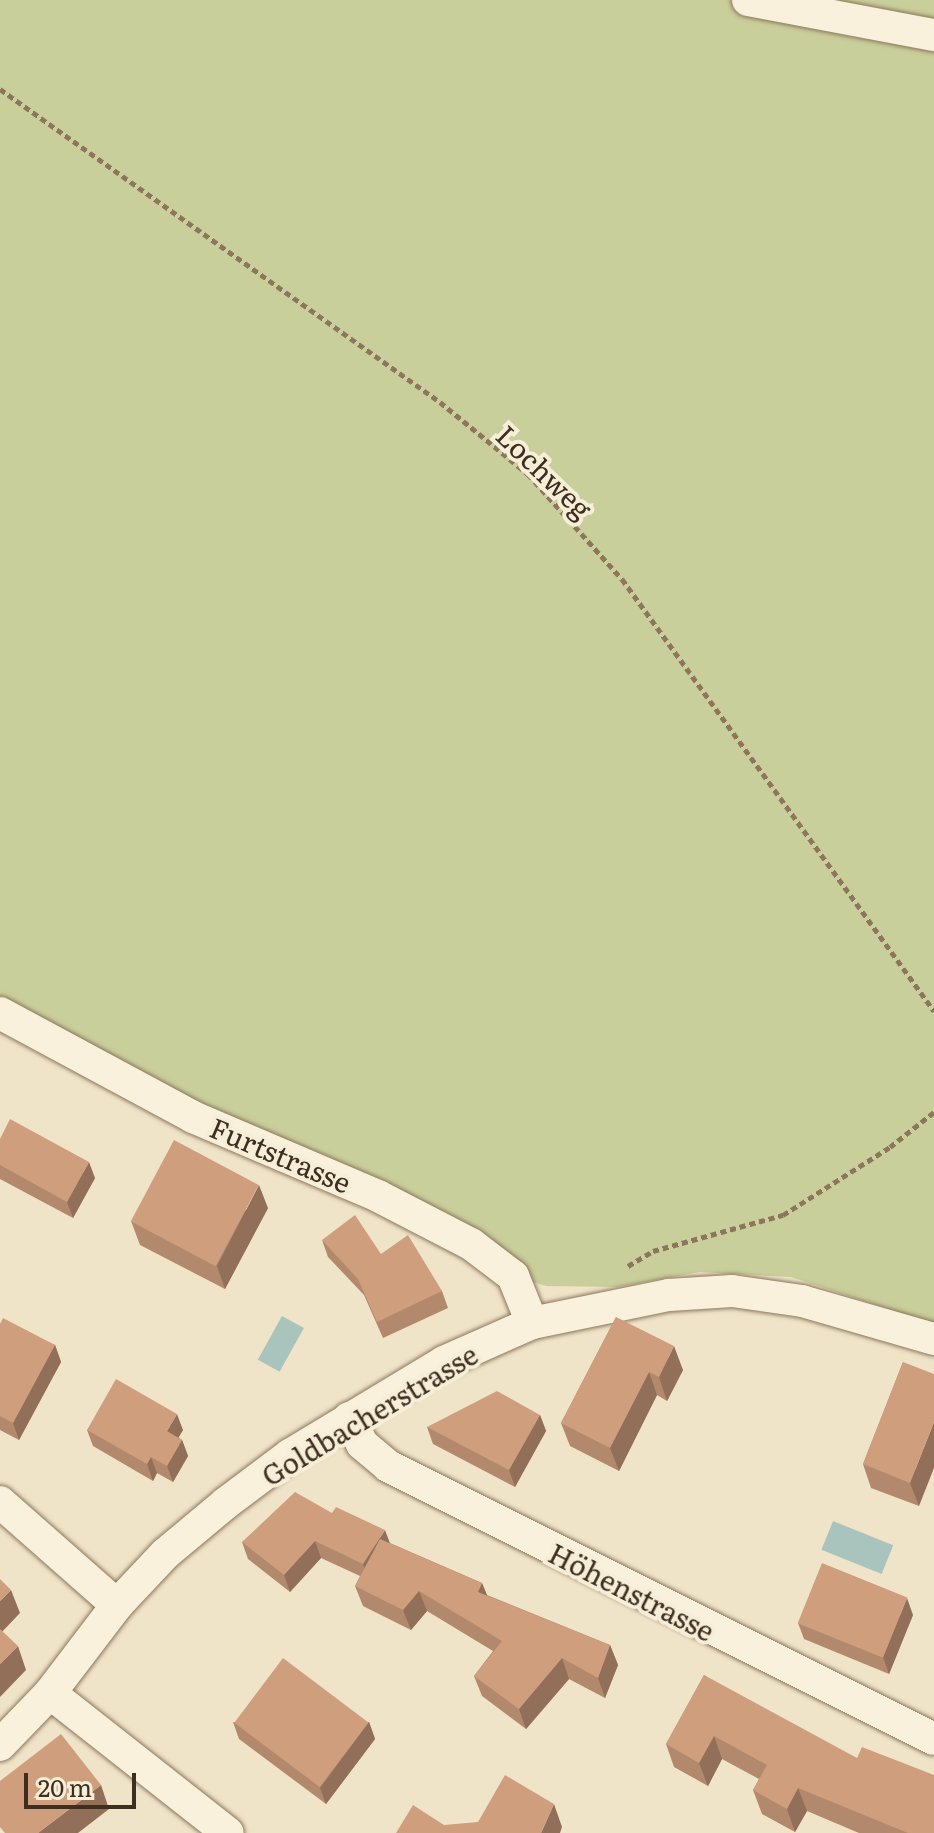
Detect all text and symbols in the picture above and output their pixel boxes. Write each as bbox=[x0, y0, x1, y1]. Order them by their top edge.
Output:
street label: Lochweg bbox=[490, 417, 600, 525]
street label: Furtstrasse bbox=[206, 1109, 356, 1199]
street label: Goldbacherstrasse bbox=[255, 1336, 483, 1492]
street label: Höhenstrasse bbox=[544, 1535, 720, 1647]
scale bar bbox=[28, 1757, 140, 1807]
text: 20 m bbox=[38, 1769, 92, 1804]

